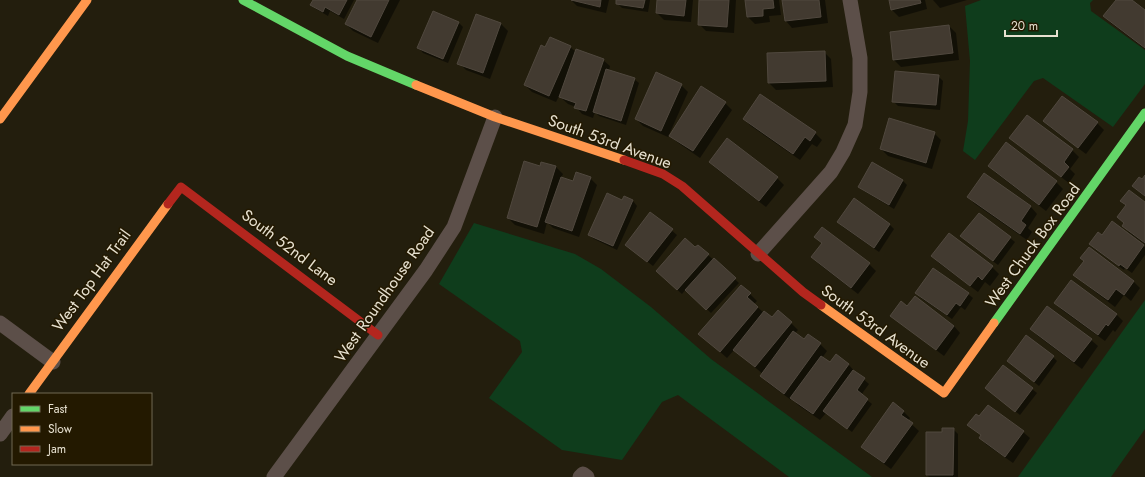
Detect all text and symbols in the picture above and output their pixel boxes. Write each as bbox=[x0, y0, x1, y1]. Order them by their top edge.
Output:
scale bar bbox=[1005, 12, 1057, 38]
text: 20 m bbox=[1011, 17, 1038, 35]
street label: South 53rd Avenue bbox=[545, 108, 675, 174]
street label: West Chuck Box Road bbox=[979, 178, 1085, 312]
street label: South 52nd Lane bbox=[237, 204, 343, 291]
street label: West Roundhouse Road bbox=[329, 222, 440, 367]
street label: West Top Hat Trail bbox=[46, 224, 136, 336]
street label: South 53rd Avenue bbox=[816, 279, 935, 374]
legend bbox=[12, 393, 152, 465]
text: Fast bbox=[48, 400, 67, 418]
text: Slow bbox=[48, 420, 73, 438]
text: Jam bbox=[46, 440, 66, 458]

